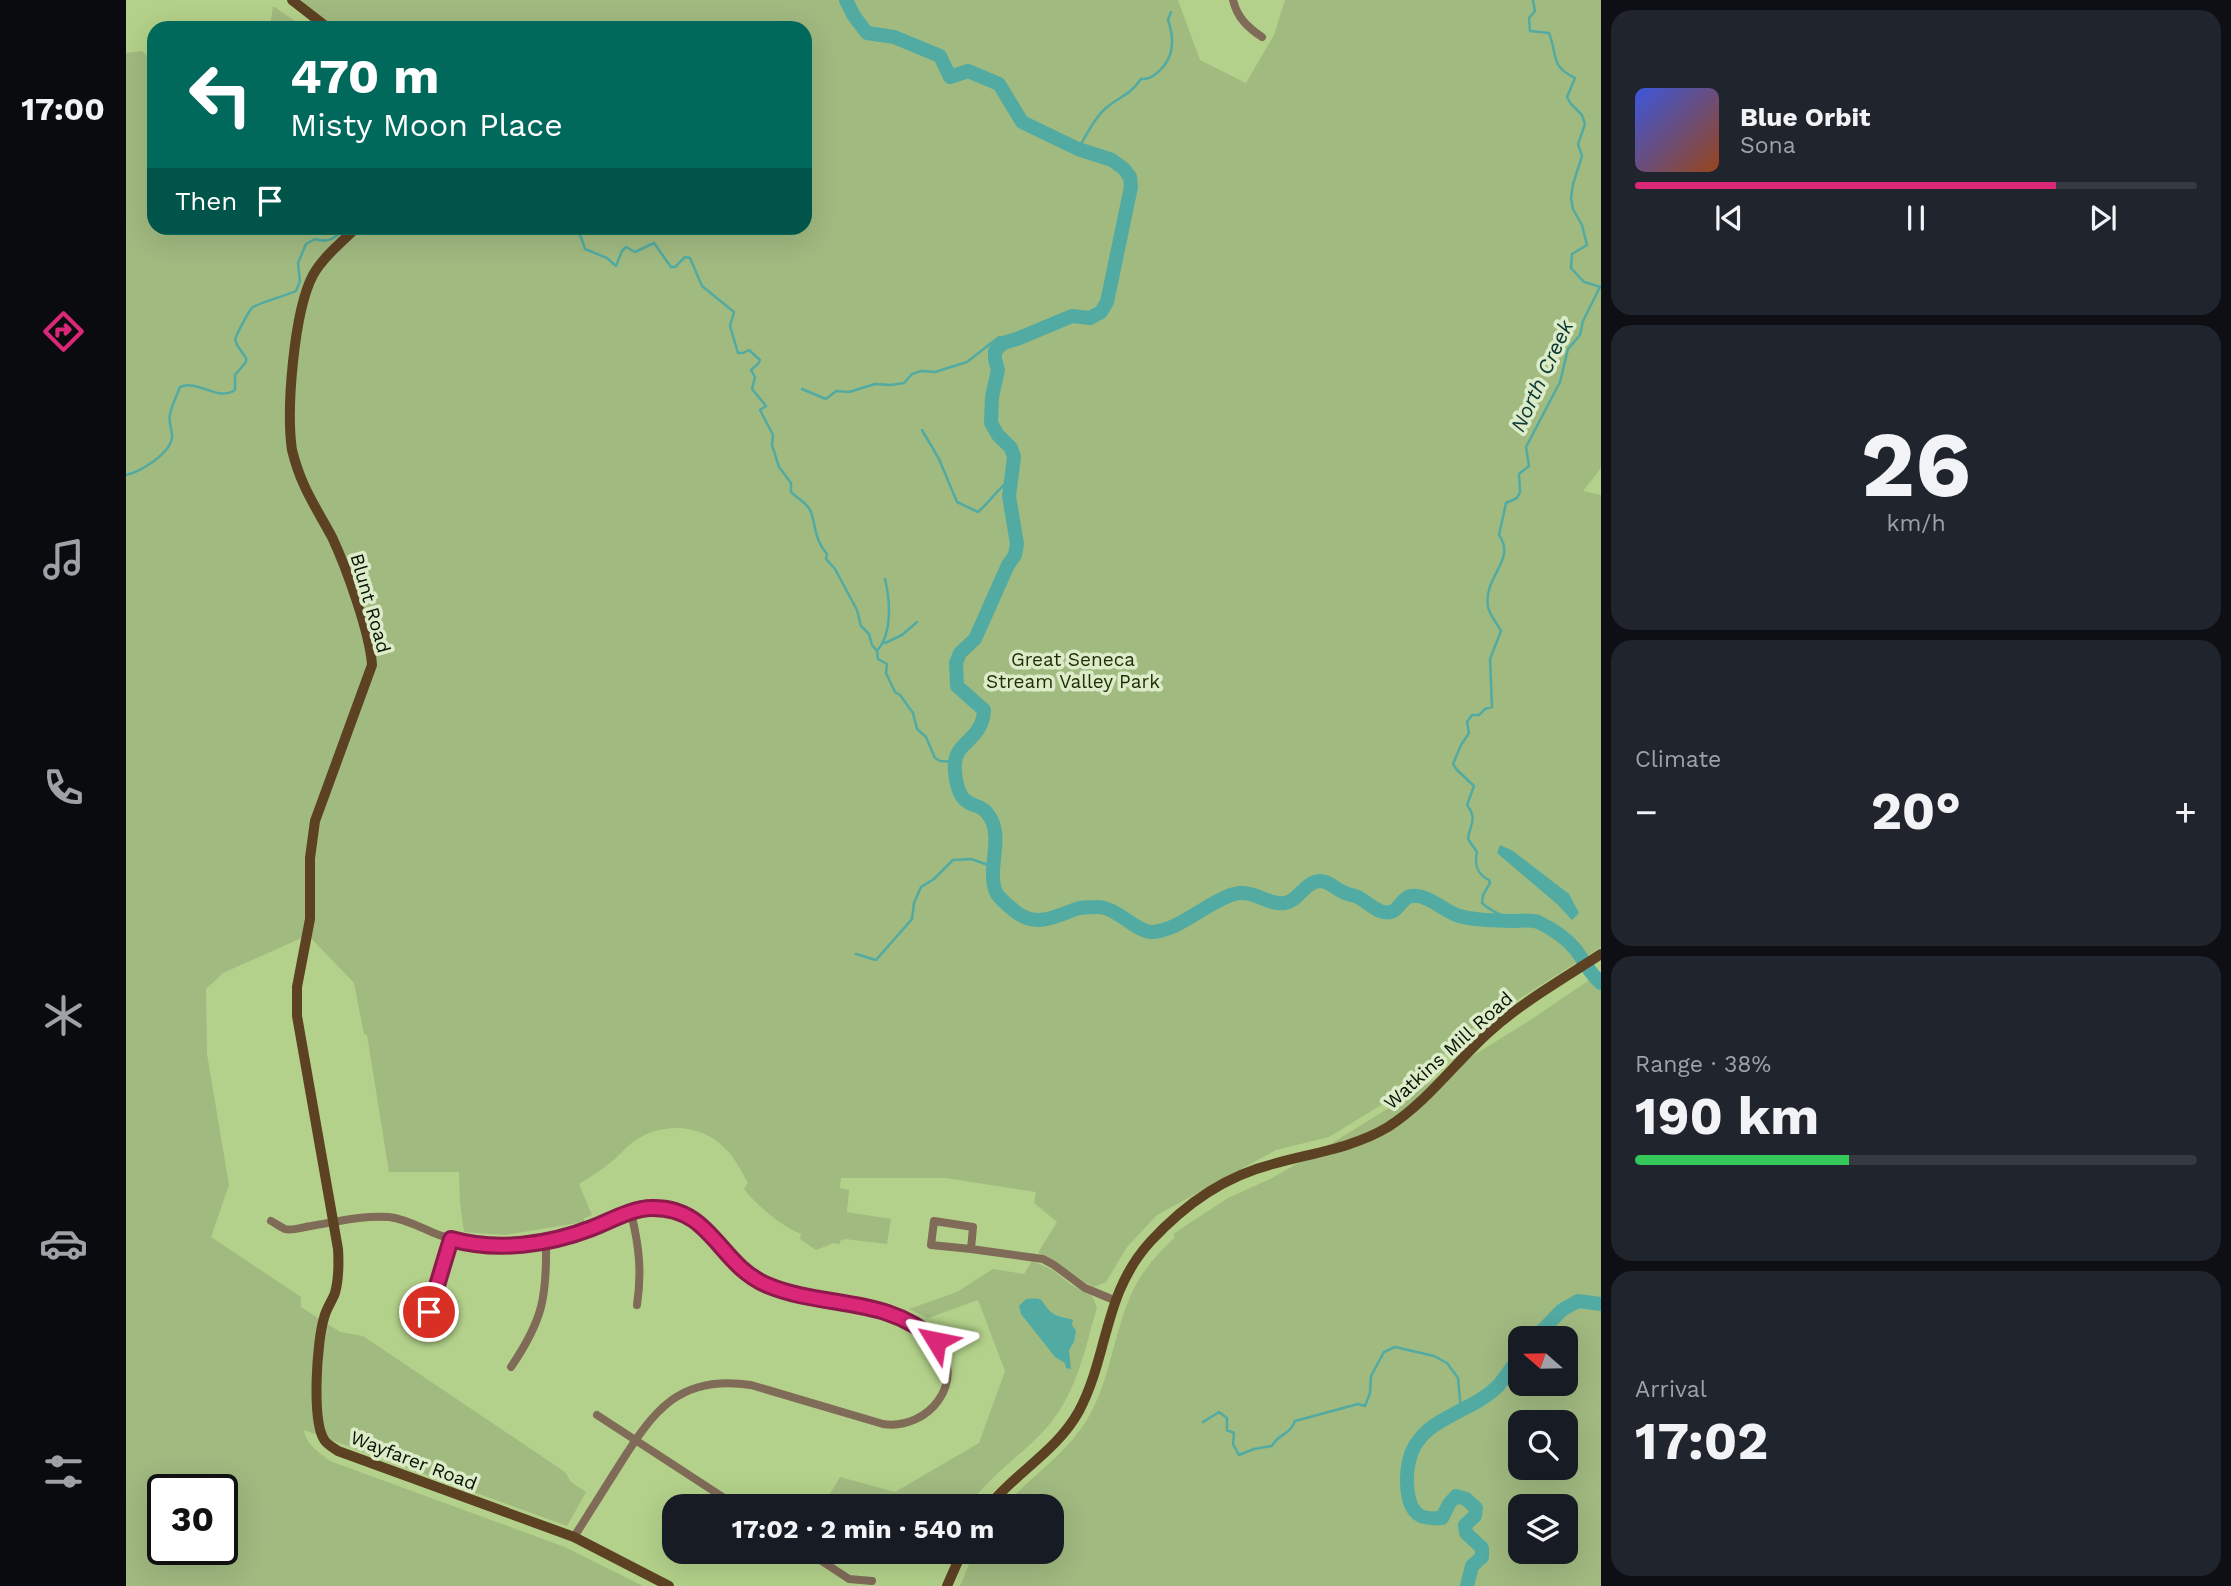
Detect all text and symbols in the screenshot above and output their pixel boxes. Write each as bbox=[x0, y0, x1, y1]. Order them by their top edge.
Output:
text: 470 m bbox=[290, 47, 439, 105]
icon: left bbox=[175, 49, 266, 140]
text: 17:00 bbox=[21, 90, 105, 128]
text: Blue Orbit bbox=[1740, 102, 1870, 132]
text: Misty Moon Place bbox=[290, 106, 563, 144]
text: Sona bbox=[1740, 132, 1796, 159]
icon: arrive bbox=[251, 182, 289, 220]
text: Then bbox=[175, 186, 237, 216]
icon: previous bbox=[1710, 199, 1748, 237]
icon: pause bbox=[1897, 199, 1935, 237]
icon: next bbox=[2084, 199, 2122, 237]
icon: directions bbox=[39, 307, 88, 356]
water label: North Creek bbox=[1505, 315, 1579, 436]
text: 26 bbox=[1861, 411, 1971, 518]
text: km/h bbox=[1886, 510, 1946, 537]
icon: music bbox=[39, 535, 88, 584]
street label: Blunt Road bbox=[345, 551, 396, 656]
park label: Great Seneca Stream Valley Park bbox=[986, 648, 1160, 693]
text: Climate bbox=[1635, 746, 1721, 773]
icon: phone bbox=[39, 763, 88, 812]
text: 20° bbox=[1871, 781, 1961, 842]
text: − bbox=[1635, 790, 1658, 834]
text: + bbox=[2174, 790, 2197, 834]
street label: Watkins Mill Road bbox=[1379, 987, 1517, 1114]
icon: climate bbox=[39, 991, 88, 1040]
text: Range · 38% bbox=[1635, 1051, 1771, 1078]
text: 190 km bbox=[1635, 1086, 1819, 1147]
icon: car bbox=[39, 1219, 88, 1268]
pin bbox=[399, 1282, 459, 1342]
icon: arrive bbox=[410, 1293, 448, 1331]
position arrow bbox=[899, 1304, 973, 1378]
north arrow bbox=[1508, 1326, 1578, 1396]
map controls bbox=[1508, 1326, 1578, 1564]
text: Arrival bbox=[1635, 1376, 1707, 1403]
button: search bbox=[1508, 1410, 1578, 1480]
text: 17:02 bbox=[1635, 1411, 1768, 1472]
street label: Wayfarer Road bbox=[347, 1426, 480, 1495]
icon: filters bbox=[39, 1447, 88, 1496]
speed limit sign: 30 bbox=[147, 1474, 238, 1565]
button: layers bbox=[1508, 1494, 1578, 1564]
text: 17:02 · 2 min · 540 m bbox=[732, 1514, 994, 1544]

